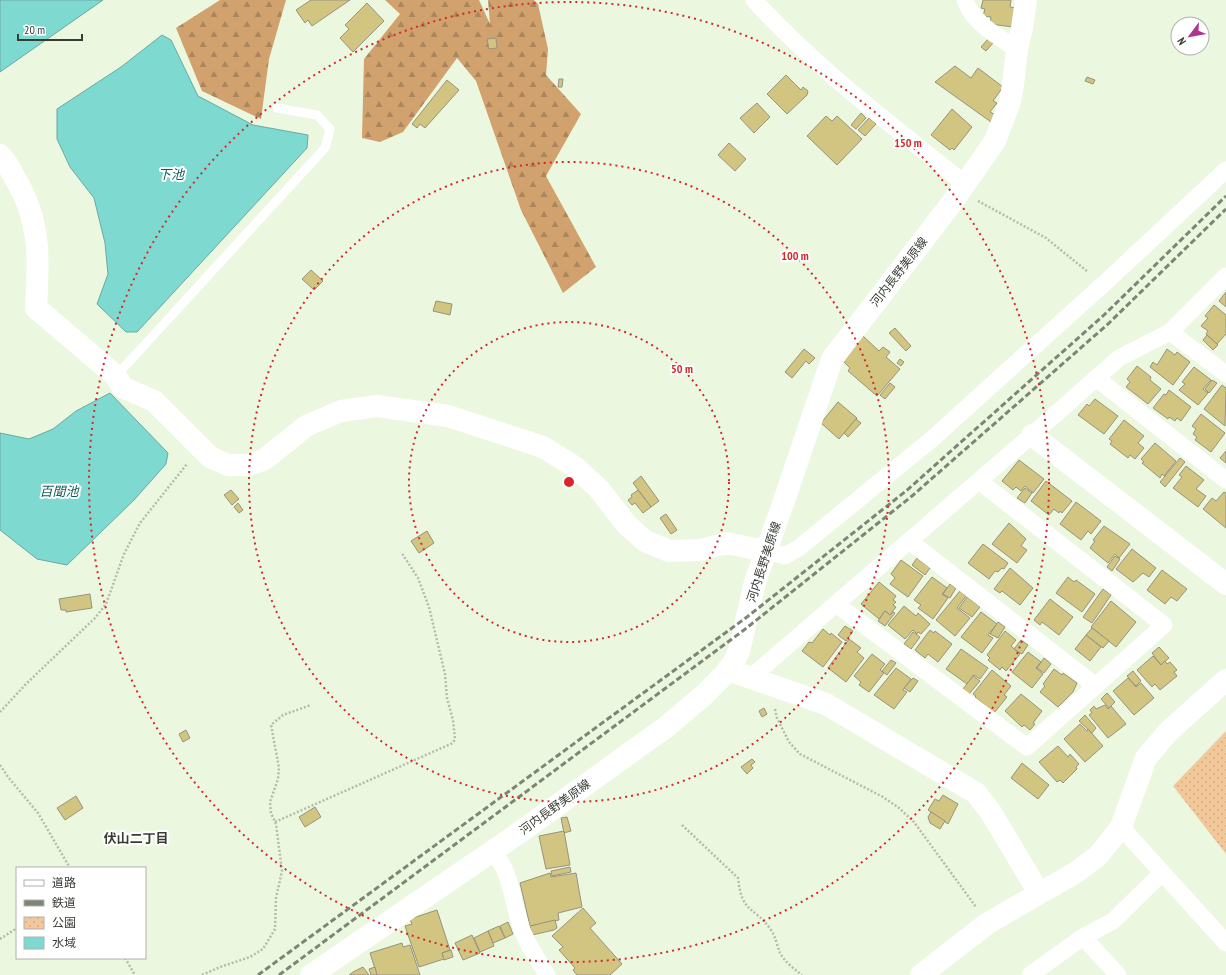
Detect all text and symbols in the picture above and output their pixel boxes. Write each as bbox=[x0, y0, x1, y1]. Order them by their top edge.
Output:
scale bar bbox=[18, 16, 82, 42]
north arrow bbox=[1170, 16, 1210, 56]
text: 20 m bbox=[24, 22, 45, 37]
text: N bbox=[1174, 35, 1189, 48]
text: 150 m bbox=[894, 135, 922, 150]
water label: 下池 bbox=[158, 166, 186, 183]
street label: 河内長野美原線 bbox=[867, 234, 930, 309]
text: 100 m bbox=[781, 248, 809, 263]
text: 50 m bbox=[671, 361, 693, 376]
centre of rings bbox=[562, 475, 576, 489]
water label: 百聞池 bbox=[39, 483, 80, 500]
street label: 河内長野美原線 bbox=[743, 520, 784, 604]
street label: 河内長野美原線 bbox=[516, 776, 593, 837]
district label: 伏山二丁目 bbox=[103, 830, 169, 847]
legend bbox=[16, 867, 146, 959]
text: 道路 bbox=[52, 875, 76, 890]
text: 鉄道 bbox=[52, 895, 76, 910]
text: 公園 bbox=[52, 915, 76, 930]
text: 水域 bbox=[52, 935, 76, 950]

